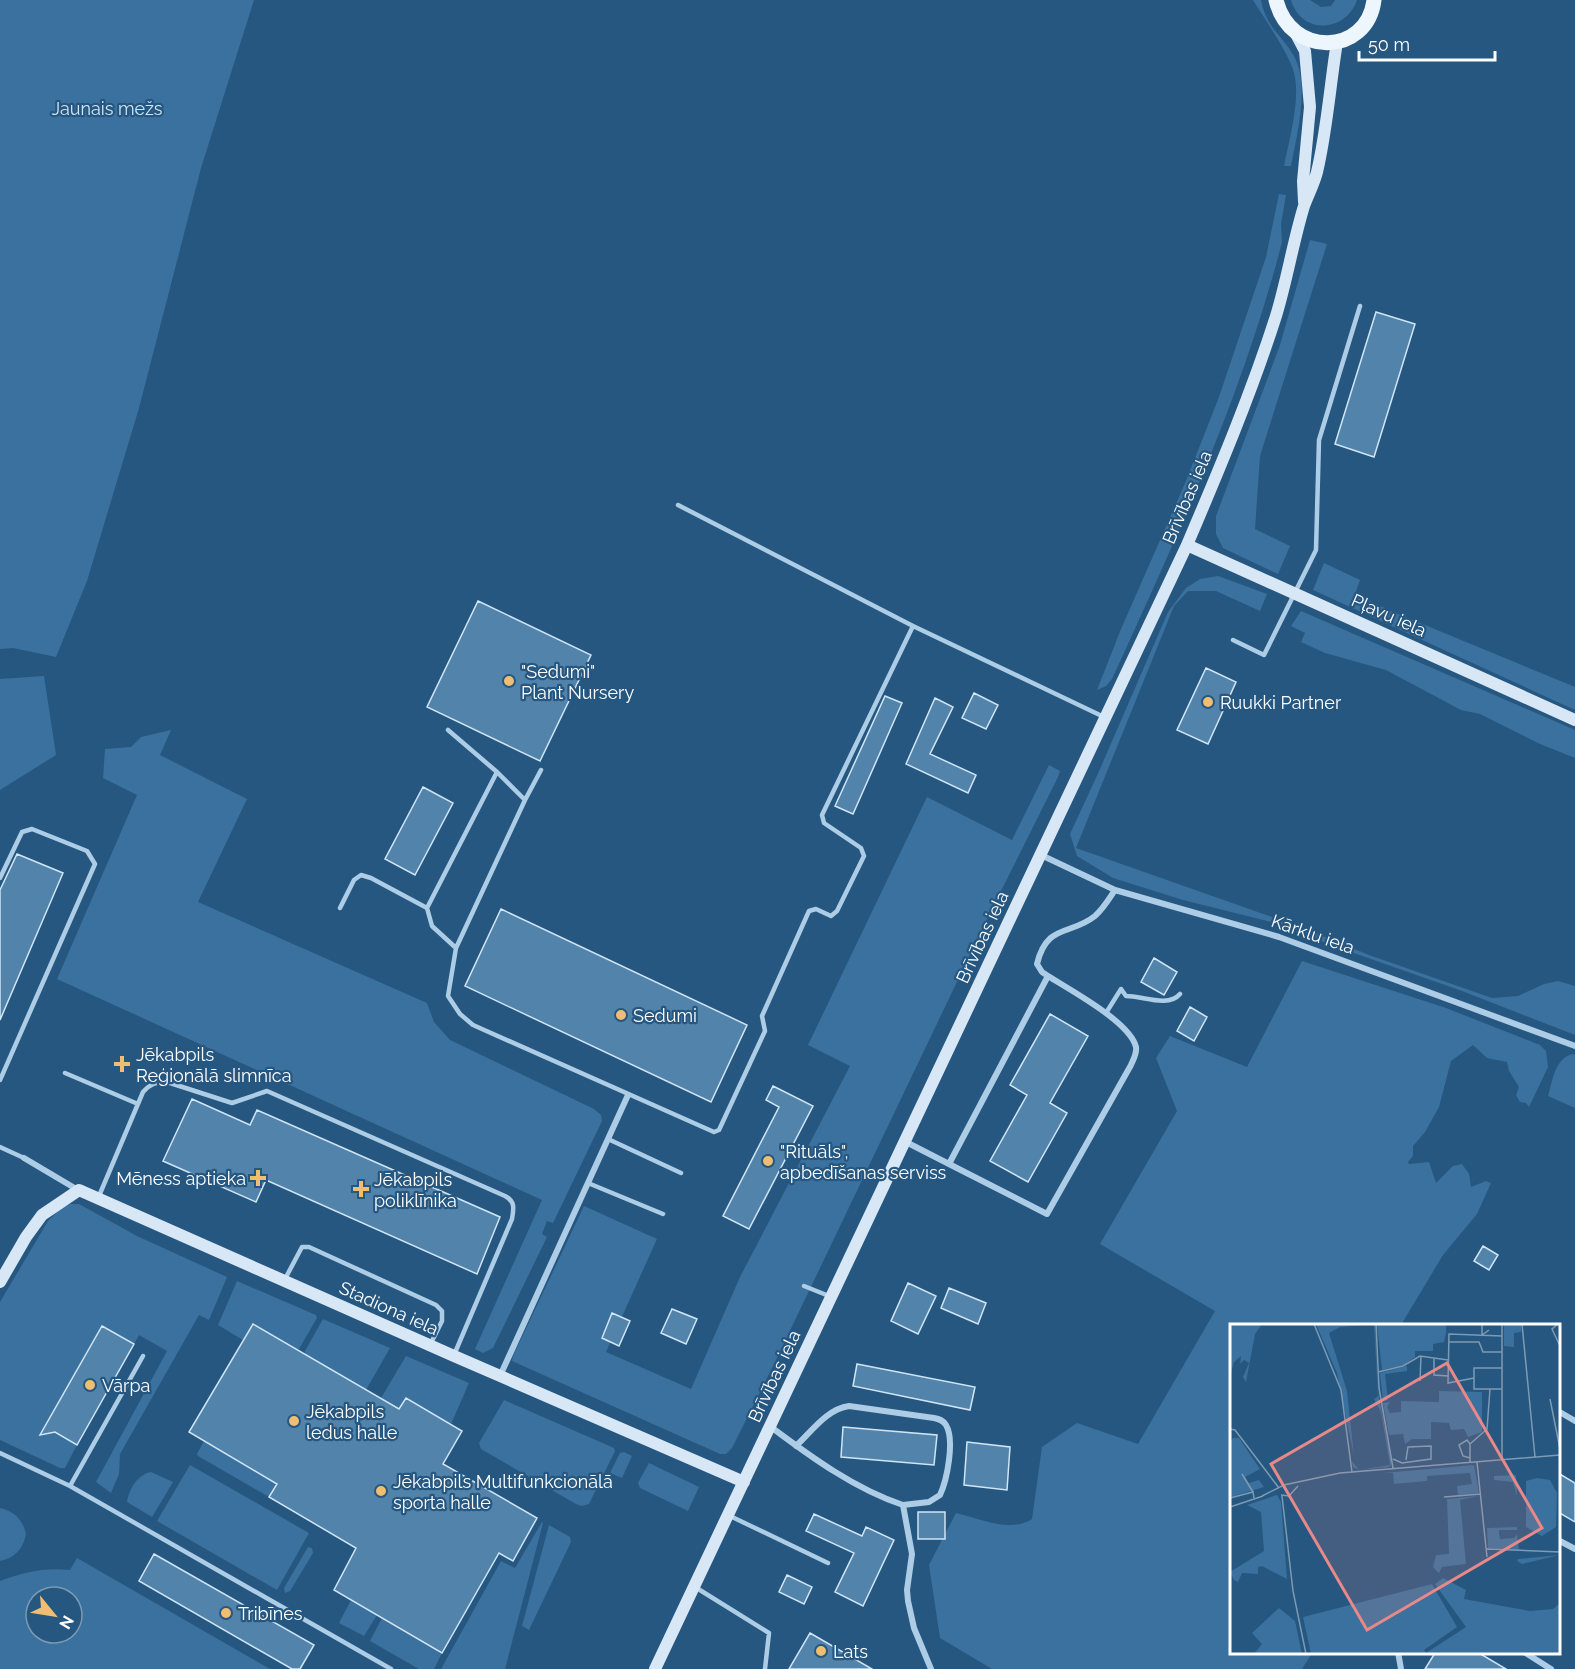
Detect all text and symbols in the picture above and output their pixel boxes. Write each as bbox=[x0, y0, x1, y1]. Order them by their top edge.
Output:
scale bar bbox=[1359, 24, 1496, 62]
text: 50 m bbox=[1368, 34, 1410, 55]
park label: Jaunais mežs bbox=[51, 98, 163, 119]
street label: Brīvības iela bbox=[1158, 447, 1216, 547]
street label: Pļavu iela bbox=[1348, 589, 1430, 641]
place label: "Sedumi" Plant Nursery bbox=[521, 661, 634, 703]
marker: "Sedumi" Plant Nursery bbox=[502, 674, 516, 688]
place label: Ruukki Partner bbox=[1220, 692, 1342, 713]
marker: Ruukki Partner bbox=[1201, 695, 1215, 709]
street label: Brīvības iela bbox=[952, 888, 1012, 986]
street label: Kārklu iela bbox=[1269, 910, 1357, 958]
place label: Sedumi bbox=[633, 1005, 697, 1026]
marker: Sedumi bbox=[614, 1008, 628, 1022]
place label: Jēkabpils Reģionālā slimnīca bbox=[136, 1044, 292, 1086]
marker: Jēkabpils Reģionālā slimnīca bbox=[113, 1055, 131, 1073]
place label: "Rituāls", apbedīšanas serviss bbox=[780, 1141, 947, 1183]
marker: "Rituāls", apbedīšanas serviss bbox=[761, 1154, 775, 1168]
place label: Mēness aptieka bbox=[116, 1168, 246, 1189]
place label: Jēkabpils poliklīnika bbox=[374, 1169, 457, 1211]
marker: Mēness aptieka bbox=[251, 1171, 265, 1185]
marker: Jēkabpils poliklīnika bbox=[352, 1180, 370, 1198]
street label: Stadiona iela bbox=[336, 1277, 442, 1339]
inset map bbox=[1230, 1324, 1560, 1654]
street label: Brīvības iela bbox=[744, 1327, 804, 1425]
place label: Vārpa bbox=[102, 1375, 150, 1396]
marker: Vārpa bbox=[83, 1378, 97, 1392]
place label: Jēkabpils ledus halle bbox=[306, 1401, 398, 1443]
marker: Jēkabpils ledus halle bbox=[287, 1414, 301, 1428]
place label: Jēkabpils Multifunkcionālā sporta halle bbox=[393, 1471, 613, 1513]
marker: Jēkabpils Multifunkcionālā sporta halle bbox=[374, 1484, 388, 1498]
north arrow bbox=[24, 1585, 84, 1645]
place label: Tribīnes bbox=[238, 1603, 303, 1624]
marker: Tribīnes bbox=[219, 1606, 233, 1620]
text: N bbox=[55, 1612, 78, 1632]
place label: Lats bbox=[833, 1641, 868, 1662]
marker: Lats bbox=[814, 1644, 828, 1658]

